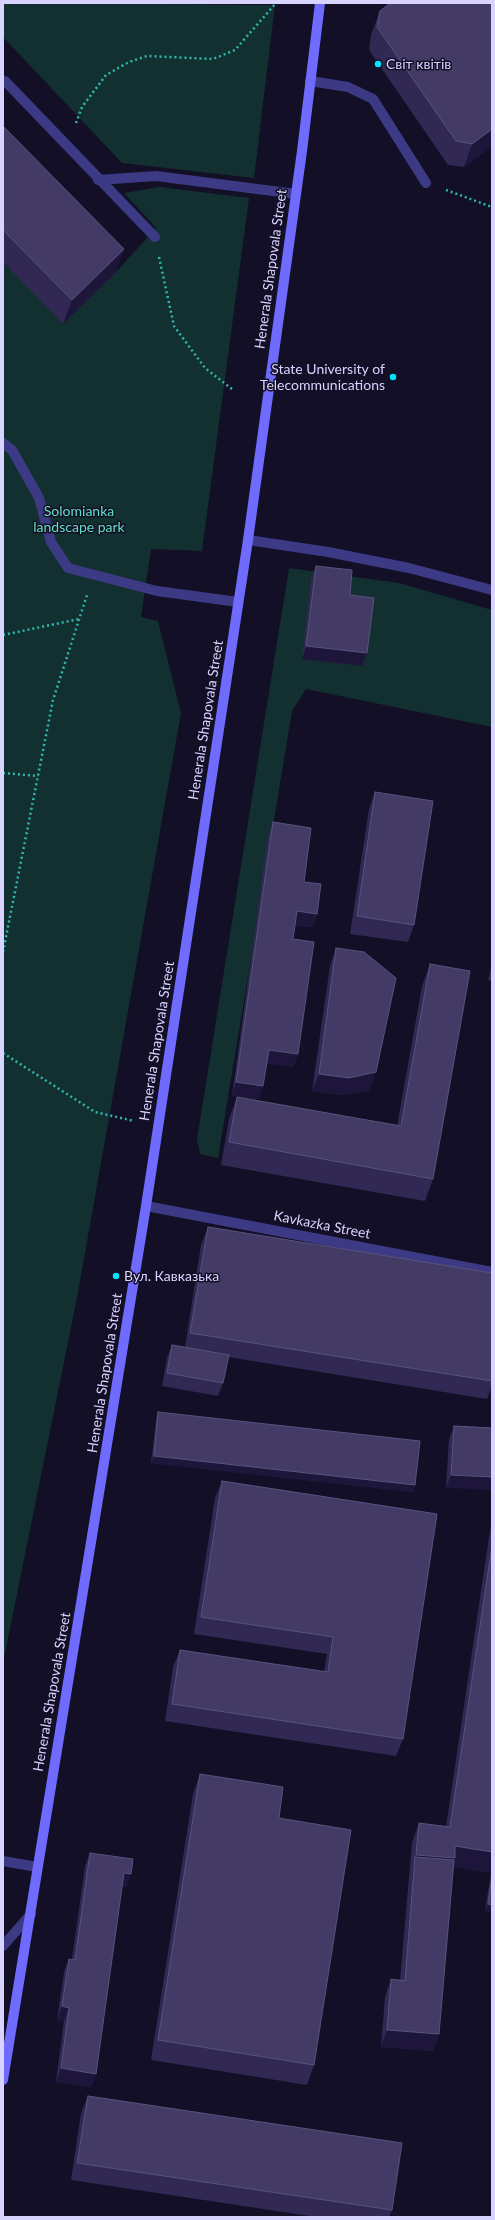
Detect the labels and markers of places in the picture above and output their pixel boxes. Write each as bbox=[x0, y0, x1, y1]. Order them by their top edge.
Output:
place label: Світ квітів bbox=[386, 56, 451, 72]
marker: Світ квітів bbox=[373, 59, 383, 69]
place label: State University of Telecommunications bbox=[260, 361, 385, 394]
marker: State University of Telecommunications bbox=[388, 372, 398, 382]
place label: Вул. Кавказька bbox=[124, 1268, 219, 1284]
marker: Вул. Кавказька bbox=[111, 1271, 121, 1281]

